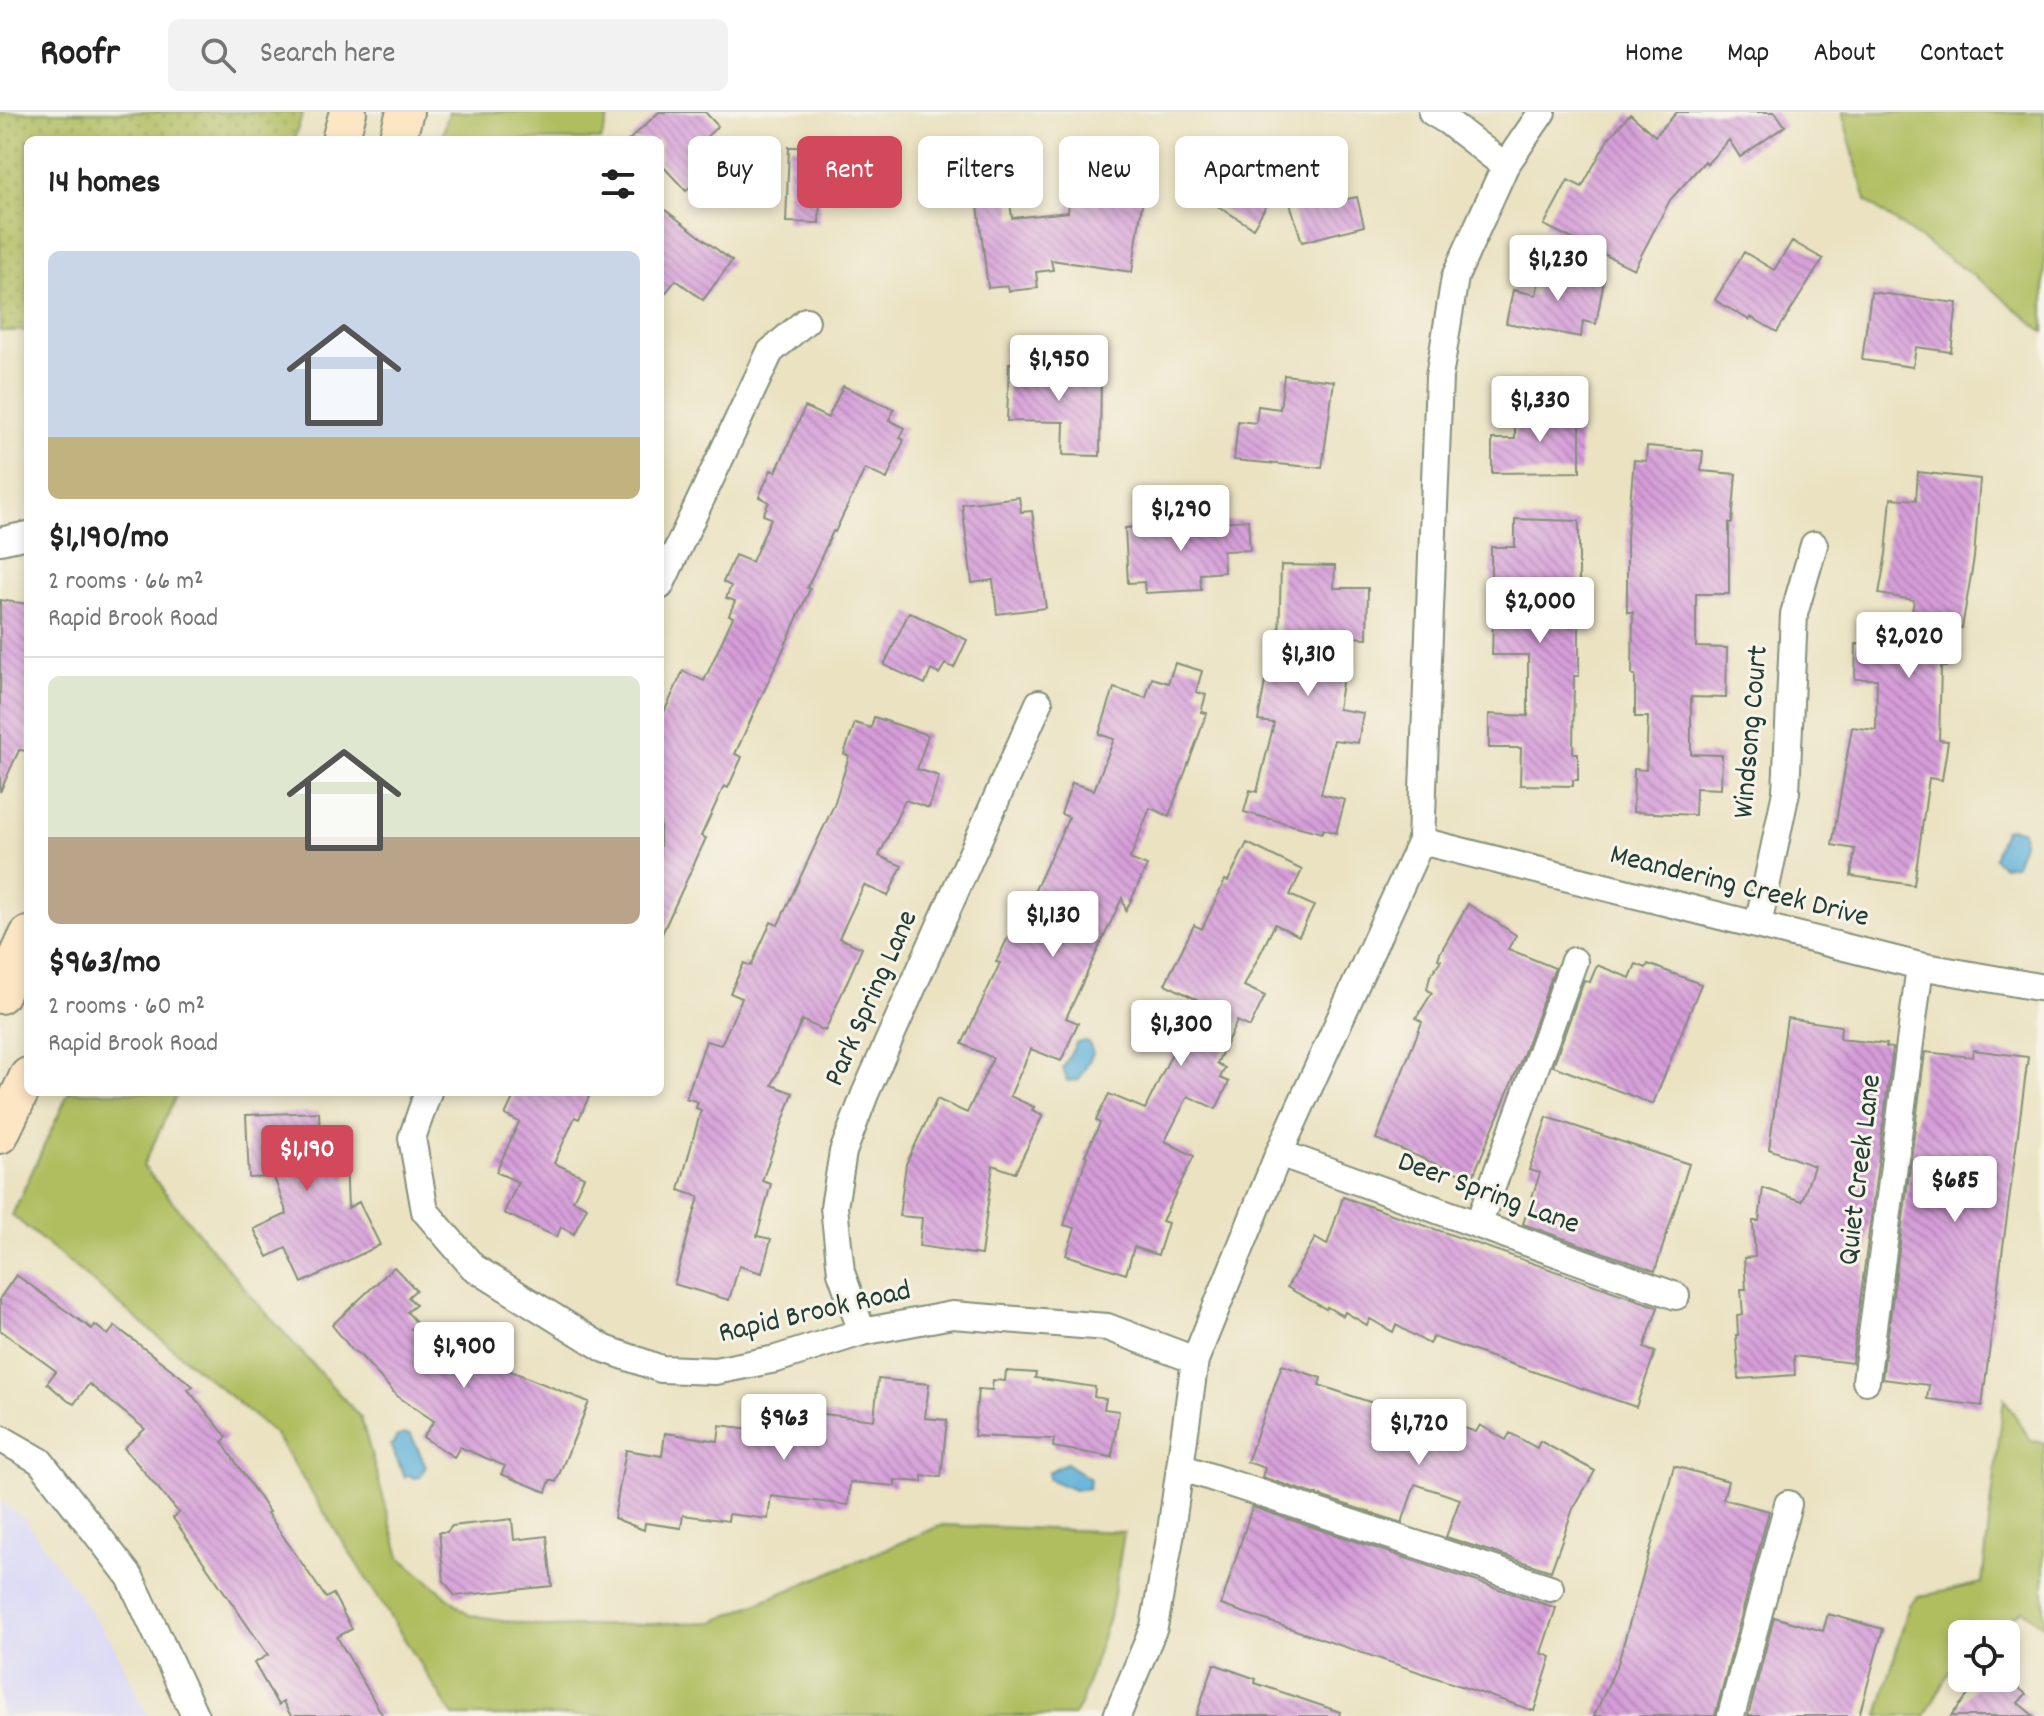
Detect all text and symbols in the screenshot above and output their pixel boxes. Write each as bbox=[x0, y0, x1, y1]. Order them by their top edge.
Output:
search box bbox=[168, 19, 728, 91]
text: Roofr bbox=[40, 28, 120, 83]
icon: search bbox=[196, 33, 240, 77]
text: Search here bbox=[260, 34, 395, 77]
text: Home bbox=[1625, 35, 1683, 75]
text: Map bbox=[1727, 35, 1769, 75]
text: About bbox=[1813, 35, 1876, 75]
text: Contact bbox=[1920, 35, 2004, 75]
chip: Buy bbox=[688, 136, 781, 208]
chip: Rent bbox=[797, 136, 902, 208]
chip: Filters bbox=[918, 136, 1043, 208]
chip: New bbox=[1059, 136, 1159, 208]
chip: Apartment bbox=[1175, 136, 1348, 208]
text: 14 homes bbox=[48, 160, 161, 209]
icon: filters bbox=[596, 162, 640, 206]
pin: $1,230 bbox=[1493, 235, 1623, 303]
text: $1,230 bbox=[1528, 242, 1588, 279]
icon: home bbox=[272, 303, 416, 447]
pin: $1,950 bbox=[994, 335, 1124, 403]
text: $1,950 bbox=[1028, 342, 1090, 379]
pin: $1,330 bbox=[1475, 376, 1605, 444]
text: $1,330 bbox=[1509, 383, 1571, 420]
pin: $1,290 bbox=[1116, 485, 1246, 553]
text: $1,290 bbox=[1150, 492, 1212, 529]
text: $1,190/mo bbox=[48, 515, 169, 564]
text: 2 rooms · 66 m² bbox=[48, 564, 204, 601]
pin: $2,000 bbox=[1475, 577, 1605, 645]
text: $2,000 bbox=[1504, 584, 1576, 621]
text: Rapid Brook Road bbox=[48, 601, 218, 638]
pin: $2,020 bbox=[1844, 612, 1974, 680]
text: $2,020 bbox=[1874, 619, 1944, 656]
pin: $1,310 bbox=[1243, 630, 1373, 698]
text: $1,310 bbox=[1280, 637, 1336, 674]
street label: Windsong Court bbox=[1724, 644, 1782, 820]
icon: home bbox=[272, 728, 416, 872]
street label: Meandering Creek Drive bbox=[1605, 835, 1873, 941]
pin: $1,130 bbox=[988, 891, 1118, 959]
text: $1,130 bbox=[1025, 898, 1081, 935]
street label: Park Spring Lane bbox=[815, 904, 931, 1094]
text: $963/mo bbox=[48, 940, 161, 989]
text: 2 rooms · 60 m² bbox=[48, 989, 205, 1026]
pin: $1,300 bbox=[1116, 1000, 1246, 1068]
text: $1,300 bbox=[1149, 1007, 1213, 1044]
text: Rapid Brook Road bbox=[48, 1026, 218, 1063]
street label: Quiet Creek Lane bbox=[1829, 1072, 1895, 1268]
pin: $1,190 bbox=[242, 1125, 372, 1193]
text: $1,190 bbox=[279, 1132, 335, 1169]
street label: Deer Spring Lane bbox=[1391, 1142, 1585, 1248]
pin: $685 bbox=[1908, 1156, 2002, 1224]
text: $685 bbox=[1931, 1163, 1979, 1200]
street label: Rapid Brook Road bbox=[715, 1271, 915, 1357]
pin: $1,900 bbox=[399, 1322, 529, 1390]
text: $1,900 bbox=[432, 1329, 496, 1366]
pin: $963 bbox=[737, 1394, 831, 1462]
pin: $1,720 bbox=[1354, 1399, 1484, 1467]
text: $963 bbox=[759, 1401, 809, 1438]
text: $1,720 bbox=[1389, 1406, 1449, 1443]
map controls bbox=[1948, 1620, 2020, 1692]
button: locate bbox=[1948, 1620, 2020, 1692]

